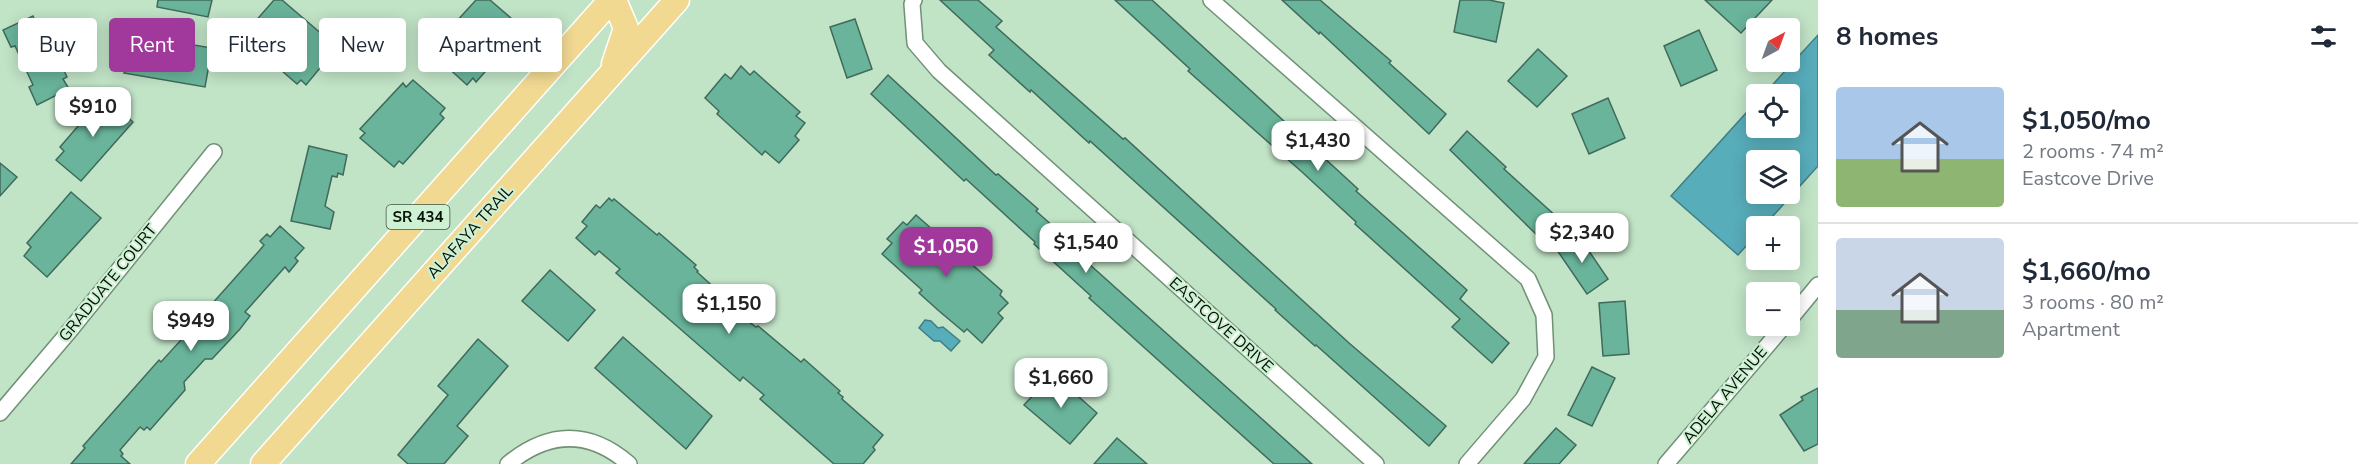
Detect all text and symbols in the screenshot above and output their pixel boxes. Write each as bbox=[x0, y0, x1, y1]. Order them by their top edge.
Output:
chip: Buy bbox=[18, 18, 97, 72]
chip: Rent bbox=[109, 18, 195, 72]
chip: Filters bbox=[207, 18, 307, 72]
chip: New bbox=[319, 18, 406, 72]
chip: Apartment bbox=[418, 18, 562, 72]
north arrow bbox=[1746, 18, 1800, 72]
map controls bbox=[1746, 18, 1800, 336]
text: 8 homes bbox=[1836, 19, 1938, 54]
icon: filters bbox=[2307, 20, 2340, 53]
button: locate bbox=[1746, 84, 1800, 138]
pin: $910 bbox=[57, 87, 129, 138]
text: $910 bbox=[69, 93, 117, 120]
text: $1,050/mo bbox=[2022, 103, 2151, 138]
icon: home bbox=[1884, 111, 1956, 183]
pin: $1,430 bbox=[1269, 121, 1367, 172]
text: $1,430 bbox=[1286, 127, 1350, 154]
text: 2 rooms · 74 m² bbox=[2022, 138, 2164, 165]
button: layers bbox=[1746, 150, 1800, 204]
text: Eastcove Drive bbox=[2022, 165, 2154, 192]
street label: ALAFAYA TRAIL bbox=[422, 180, 518, 284]
road number: SR 434 bbox=[386, 205, 450, 229]
pin: $2,340 bbox=[1533, 213, 1631, 264]
button: + bbox=[1746, 216, 1800, 270]
street label: GRADUATE COURT bbox=[54, 219, 162, 346]
text: $2,340 bbox=[1550, 219, 1614, 246]
pin: $1,540 bbox=[1037, 223, 1135, 274]
pin: $1,050 bbox=[897, 227, 995, 278]
text: $1,540 bbox=[1054, 229, 1118, 256]
text: $1,050 bbox=[914, 233, 978, 260]
text: $1,660/mo bbox=[2022, 254, 2151, 289]
icon: home bbox=[1884, 262, 1956, 334]
street label: EASTCOVE DRIVE bbox=[1164, 272, 1278, 378]
button: − bbox=[1746, 282, 1800, 336]
pin: $1,150 bbox=[680, 284, 778, 335]
text: 3 rooms · 80 m² bbox=[2022, 289, 2164, 316]
text: $1,150 bbox=[697, 290, 761, 317]
pin: $949 bbox=[155, 301, 227, 352]
text: $949 bbox=[167, 307, 215, 334]
text: Apartment bbox=[2022, 316, 2120, 343]
street label: ADELA AVENUE bbox=[1678, 342, 1772, 448]
pin: $1,660 bbox=[1012, 358, 1110, 409]
text: $1,660 bbox=[1029, 364, 1093, 391]

